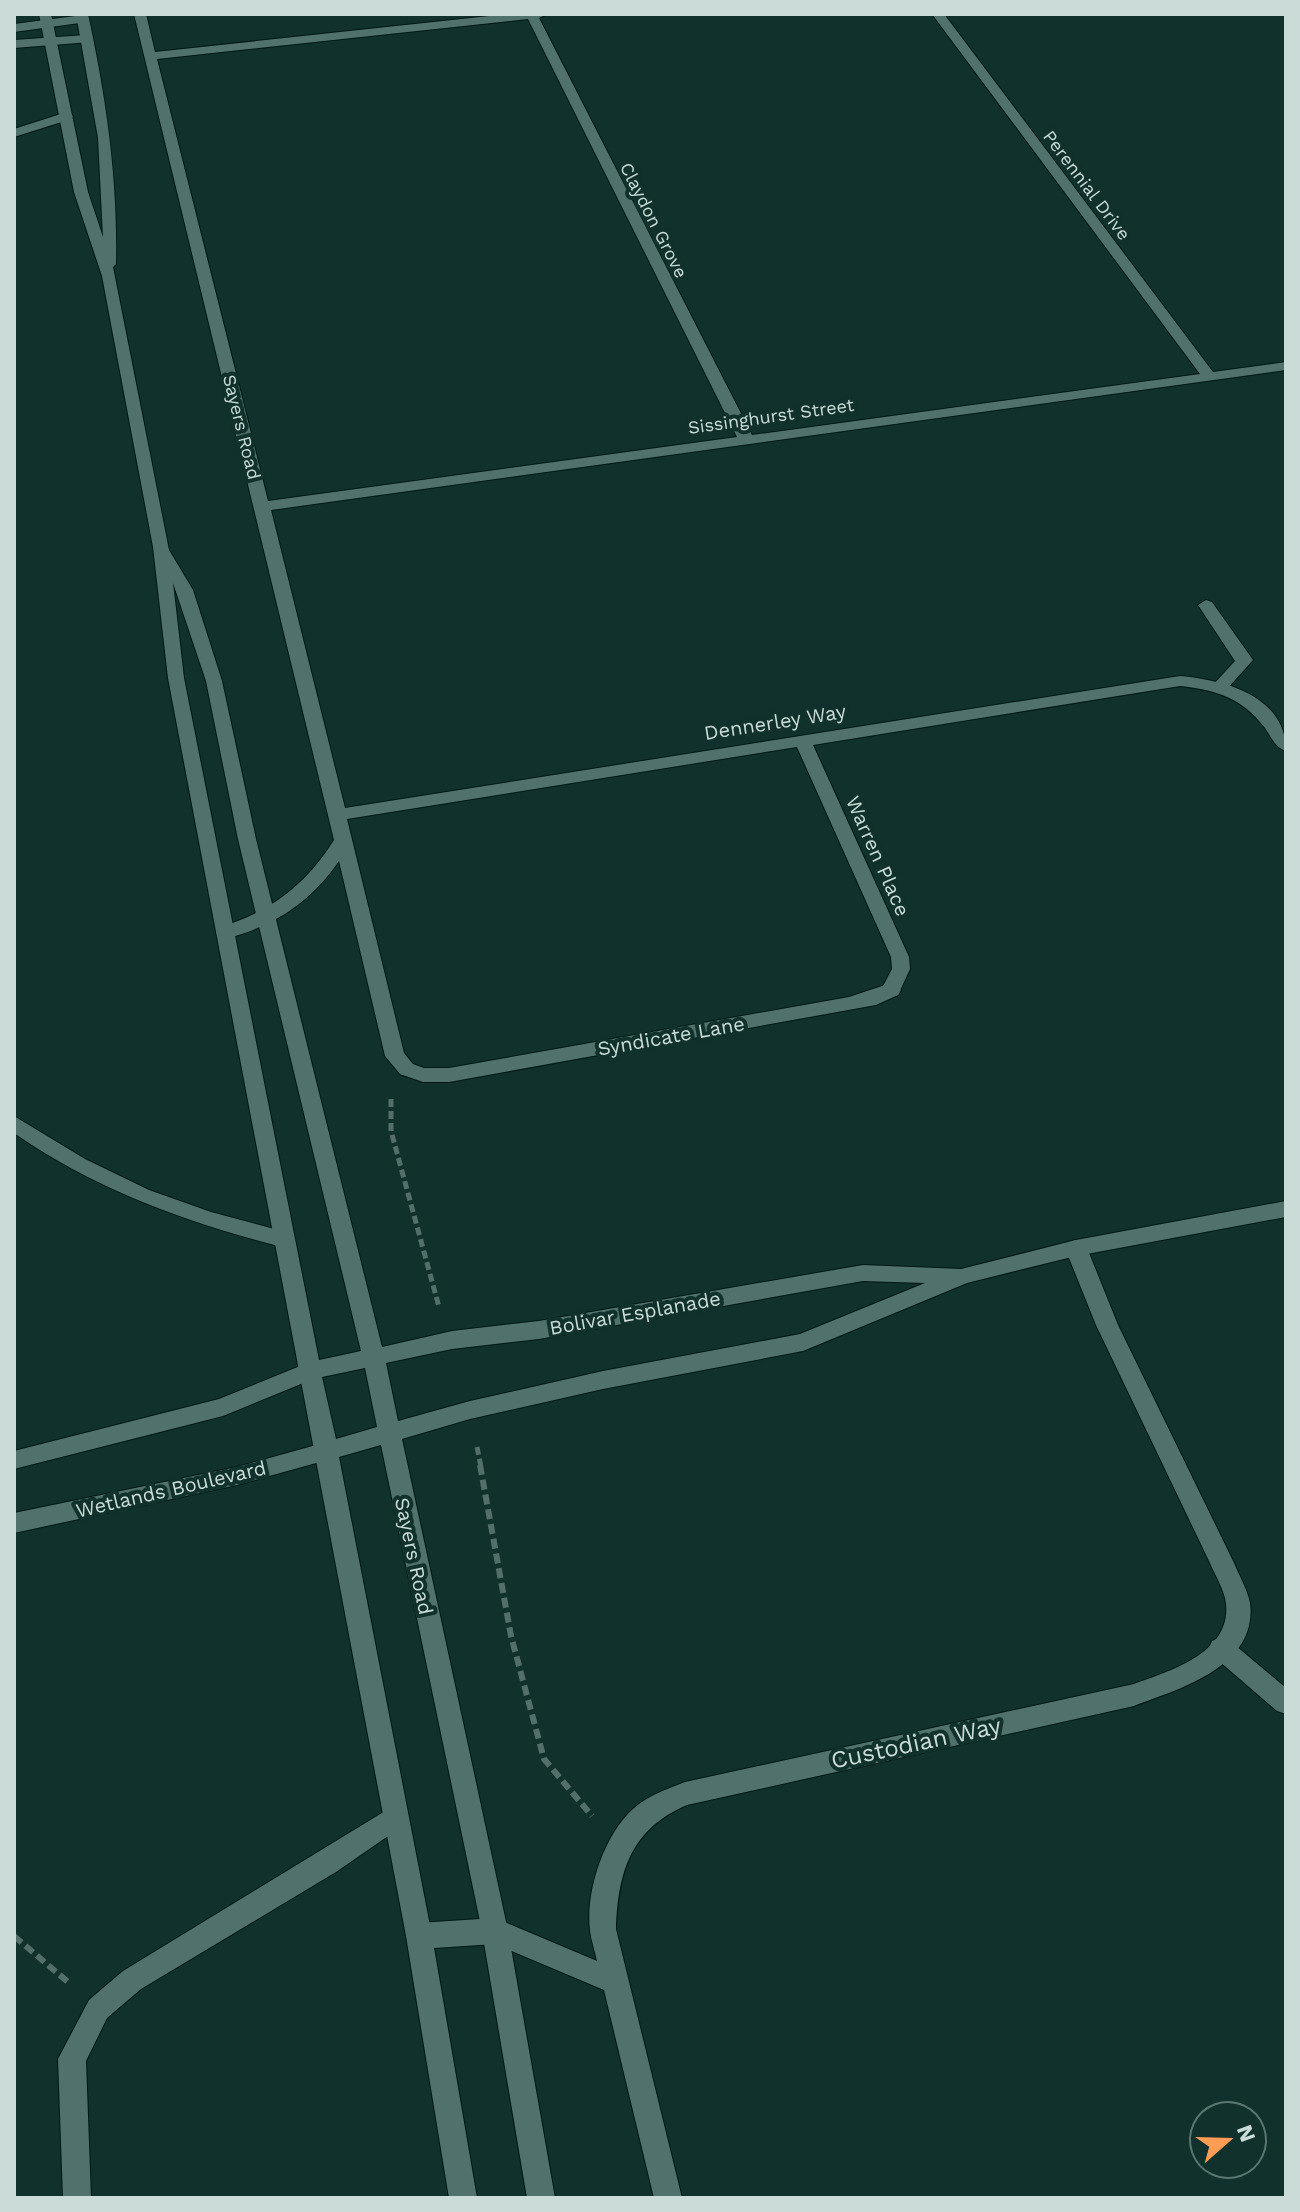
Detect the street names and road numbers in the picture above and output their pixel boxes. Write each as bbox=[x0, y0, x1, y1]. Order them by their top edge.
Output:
street label: Perennial Drive bbox=[1039, 126, 1135, 244]
street label: Claydon Grove bbox=[616, 159, 692, 281]
street label: Sayers Road bbox=[219, 372, 265, 482]
street label: Sissinghurst Street bbox=[687, 394, 856, 438]
street label: Dennerley Way bbox=[702, 699, 848, 745]
street label: Warren Place bbox=[841, 792, 915, 920]
street label: Syndicate Lane bbox=[596, 1011, 746, 1061]
street label: Bolivar Esplanade bbox=[547, 1286, 723, 1340]
street label: Wetlands Boulevard bbox=[74, 1455, 268, 1523]
street label: Sayers Road bbox=[390, 1495, 438, 1617]
street label: Custodian Way bbox=[828, 1711, 1004, 1775]

